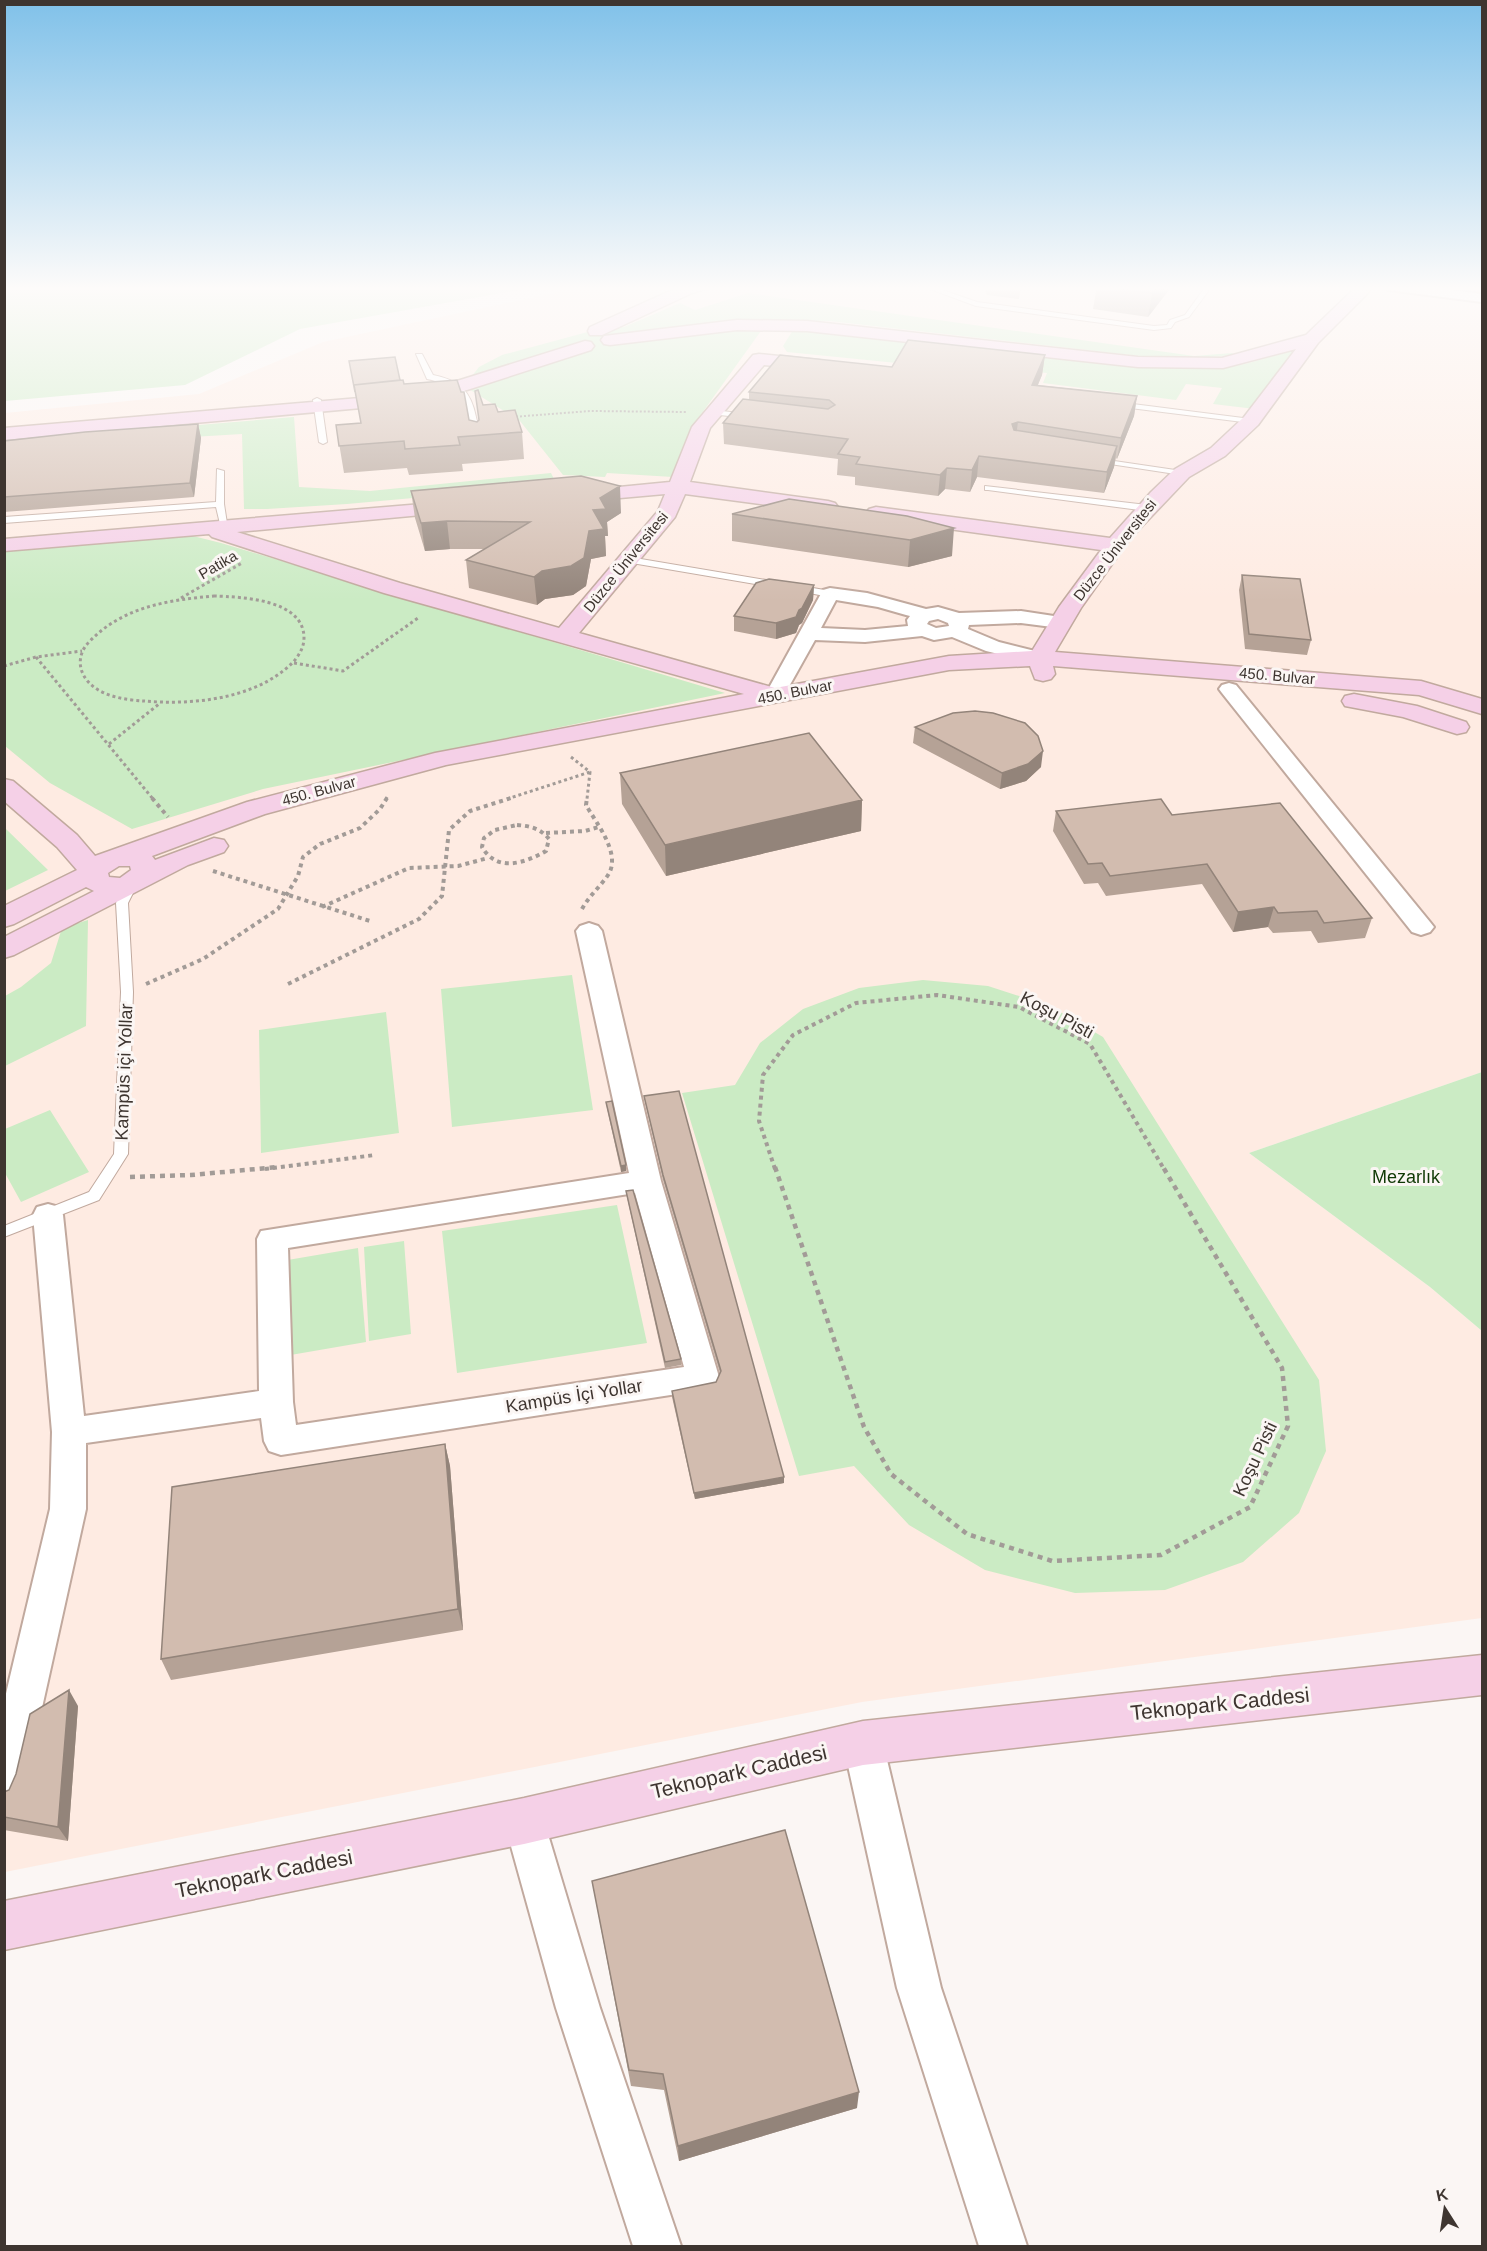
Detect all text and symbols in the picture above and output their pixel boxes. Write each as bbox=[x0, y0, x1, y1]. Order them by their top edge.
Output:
street label: Düzce Üniversitesi bbox=[1070, 496, 1160, 604]
street label: Düzce Üniversitesi bbox=[580, 508, 671, 615]
street label: Patika bbox=[195, 546, 241, 582]
street label: 450. Bulvar bbox=[1239, 664, 1316, 687]
street label: 450. Bulvar bbox=[756, 676, 834, 707]
street label: 450. Bulvar bbox=[280, 772, 358, 809]
street label: Koşu Pisti bbox=[1017, 987, 1097, 1043]
street label: Kampüs içi Yollar bbox=[112, 1003, 136, 1141]
park label: Mezarlık bbox=[1372, 1167, 1441, 1187]
street label: Kampüs İçi Yollar bbox=[504, 1375, 644, 1417]
street label: Koşu Pisti bbox=[1229, 1419, 1281, 1499]
street label: Teknopark Caddesi bbox=[1129, 1683, 1311, 1724]
street label: Teknopark Caddesi bbox=[649, 1740, 829, 1803]
street label: Teknopark Caddesi bbox=[173, 1845, 354, 1902]
north arrow bbox=[1415, 2179, 1475, 2239]
text: K bbox=[1435, 2185, 1450, 2204]

